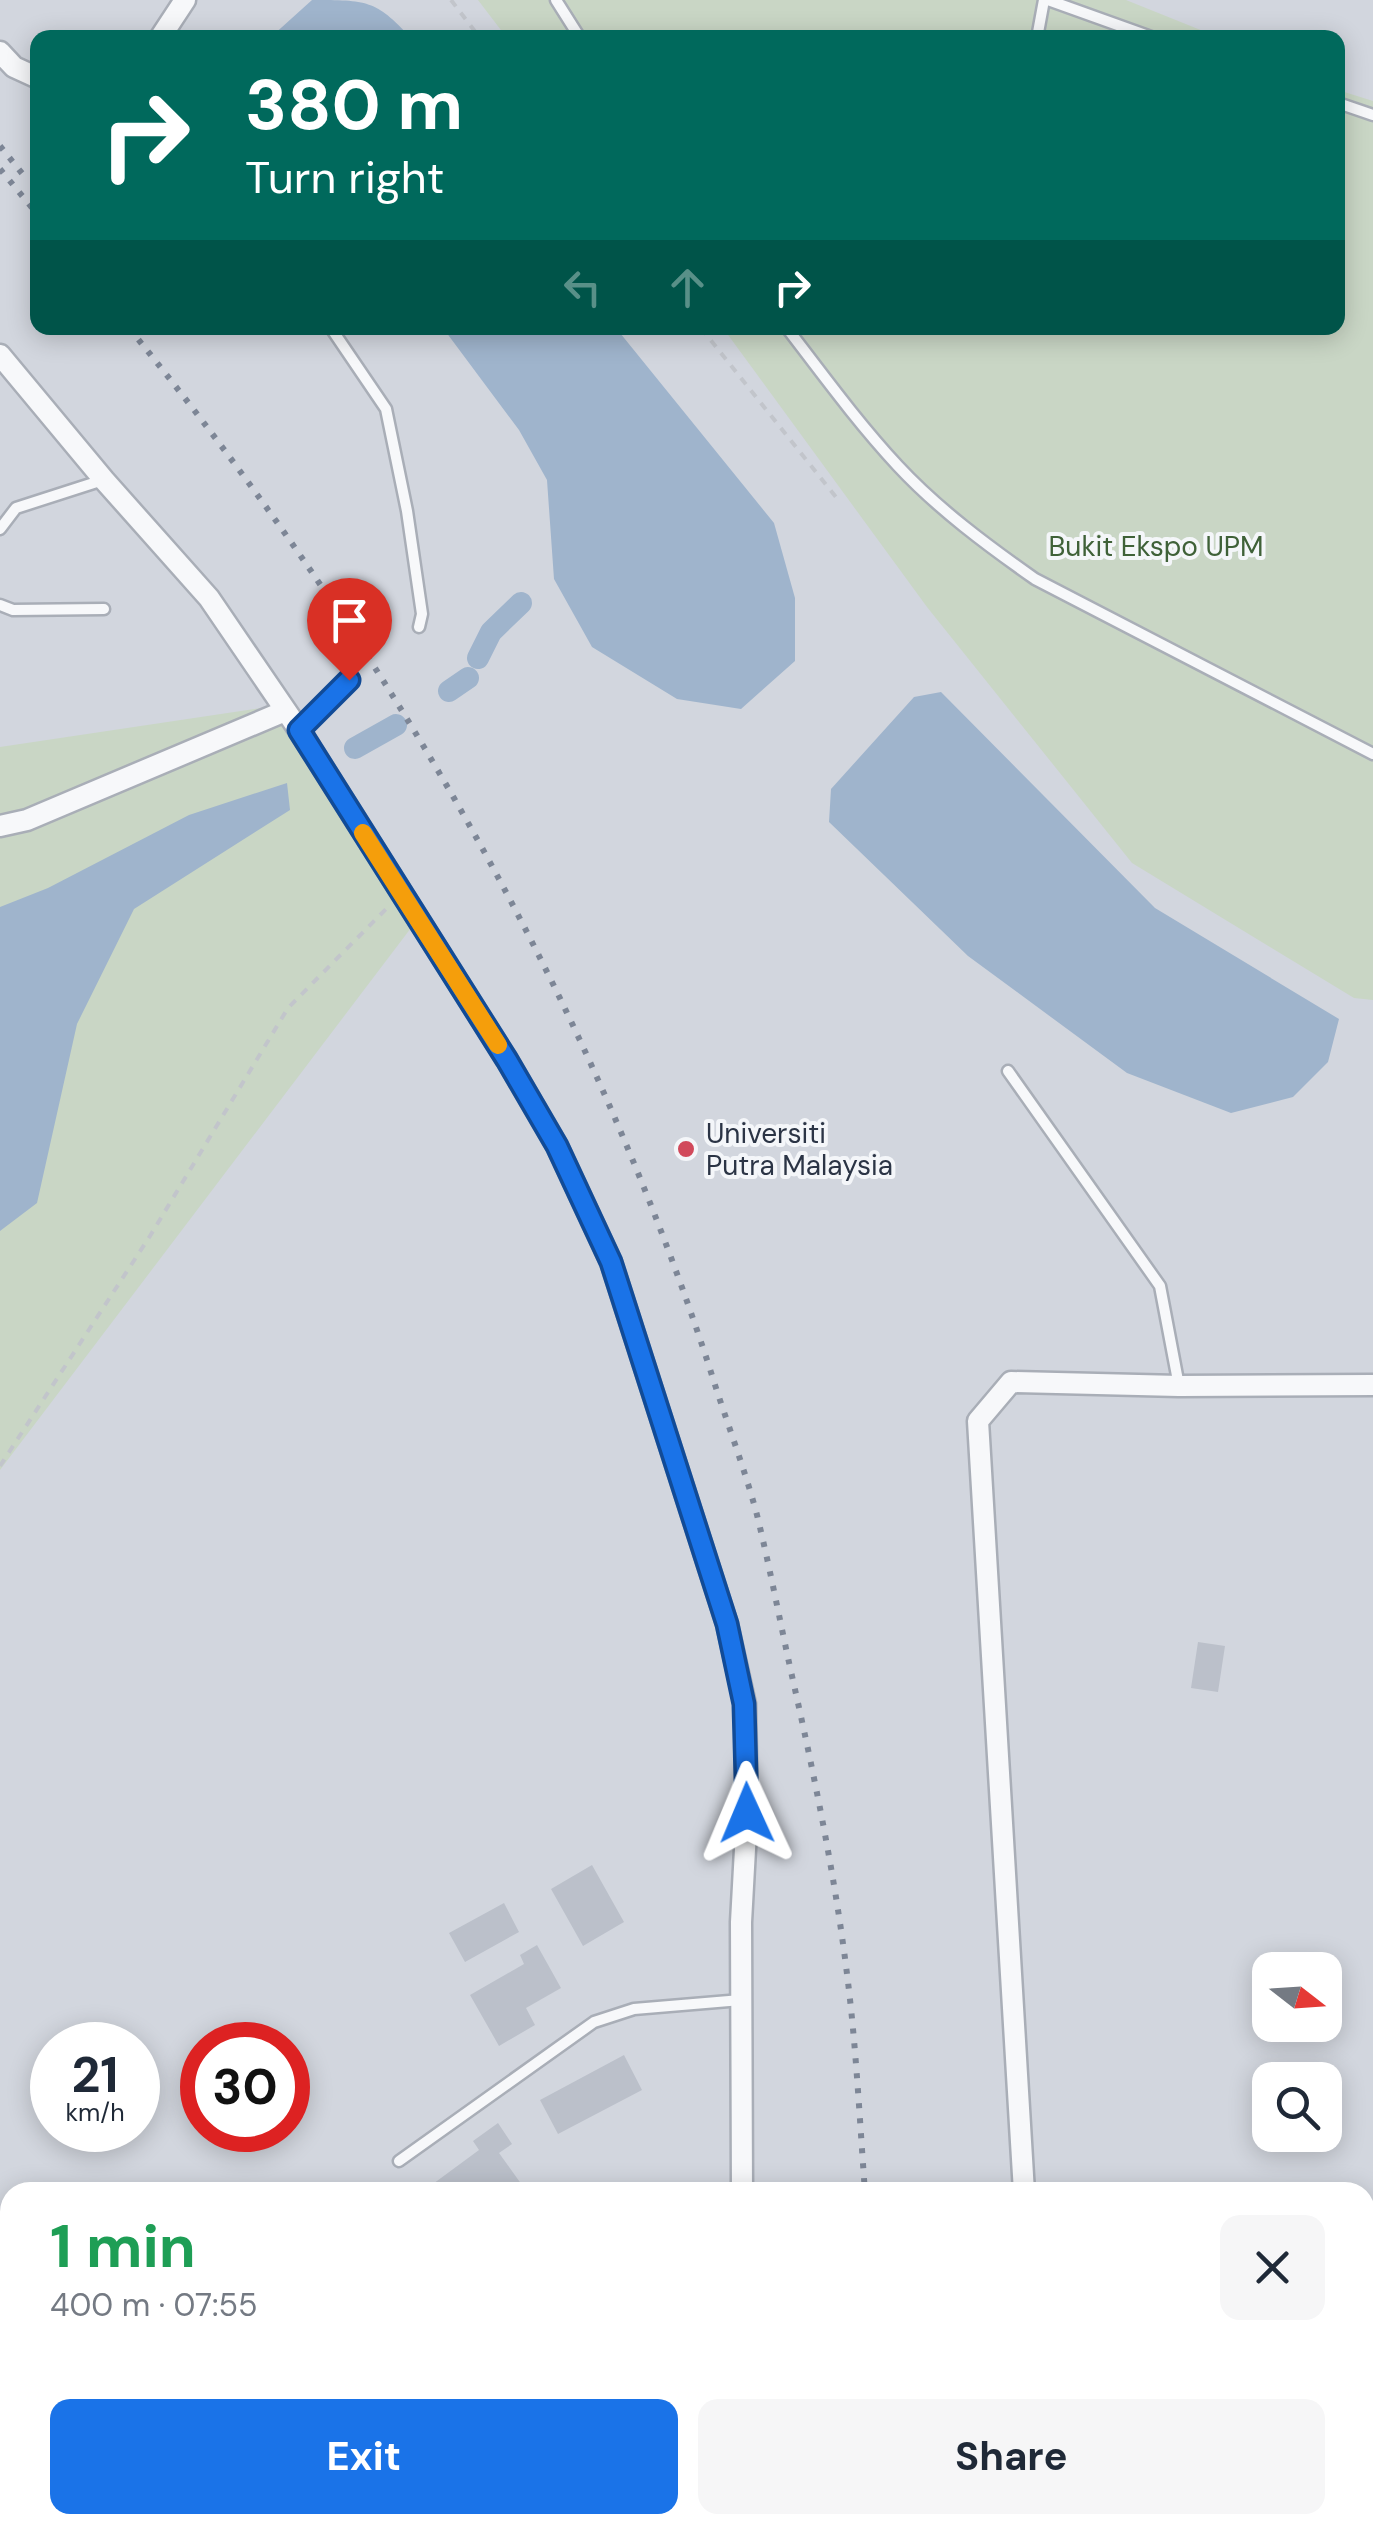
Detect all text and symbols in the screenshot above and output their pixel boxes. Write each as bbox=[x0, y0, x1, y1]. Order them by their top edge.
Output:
text: 380 m bbox=[245, 60, 463, 151]
icon: right bbox=[80, 70, 210, 200]
text: Turn right bbox=[245, 148, 444, 207]
icon: left bbox=[555, 260, 610, 315]
icon: ahead bbox=[660, 260, 715, 315]
icon: right bbox=[765, 260, 820, 315]
park label: Bukit Ekspo UPM bbox=[1048, 528, 1264, 565]
pin bbox=[307, 578, 392, 681]
icon: arrive bbox=[322, 593, 377, 648]
place label: Universiti Putra Malaysia bbox=[706, 1115, 893, 1184]
marker: Universiti Putra Malaysia bbox=[675, 1138, 697, 1160]
position arrow bbox=[695, 1761, 799, 1865]
north arrow bbox=[1252, 1952, 1342, 2042]
map controls bbox=[1252, 1952, 1342, 2152]
speed limit sign: 30 bbox=[180, 2022, 310, 2152]
text: 21 bbox=[71, 2042, 119, 2108]
button: search bbox=[1252, 2062, 1342, 2152]
text: km/h bbox=[65, 2096, 125, 2129]
text: 1 min bbox=[50, 2207, 196, 2286]
button: close bbox=[1220, 2215, 1325, 2320]
text: 400 m · 07:55 bbox=[50, 2284, 258, 2326]
button: Exit bbox=[50, 2399, 678, 2514]
button: Share bbox=[698, 2399, 1325, 2514]

